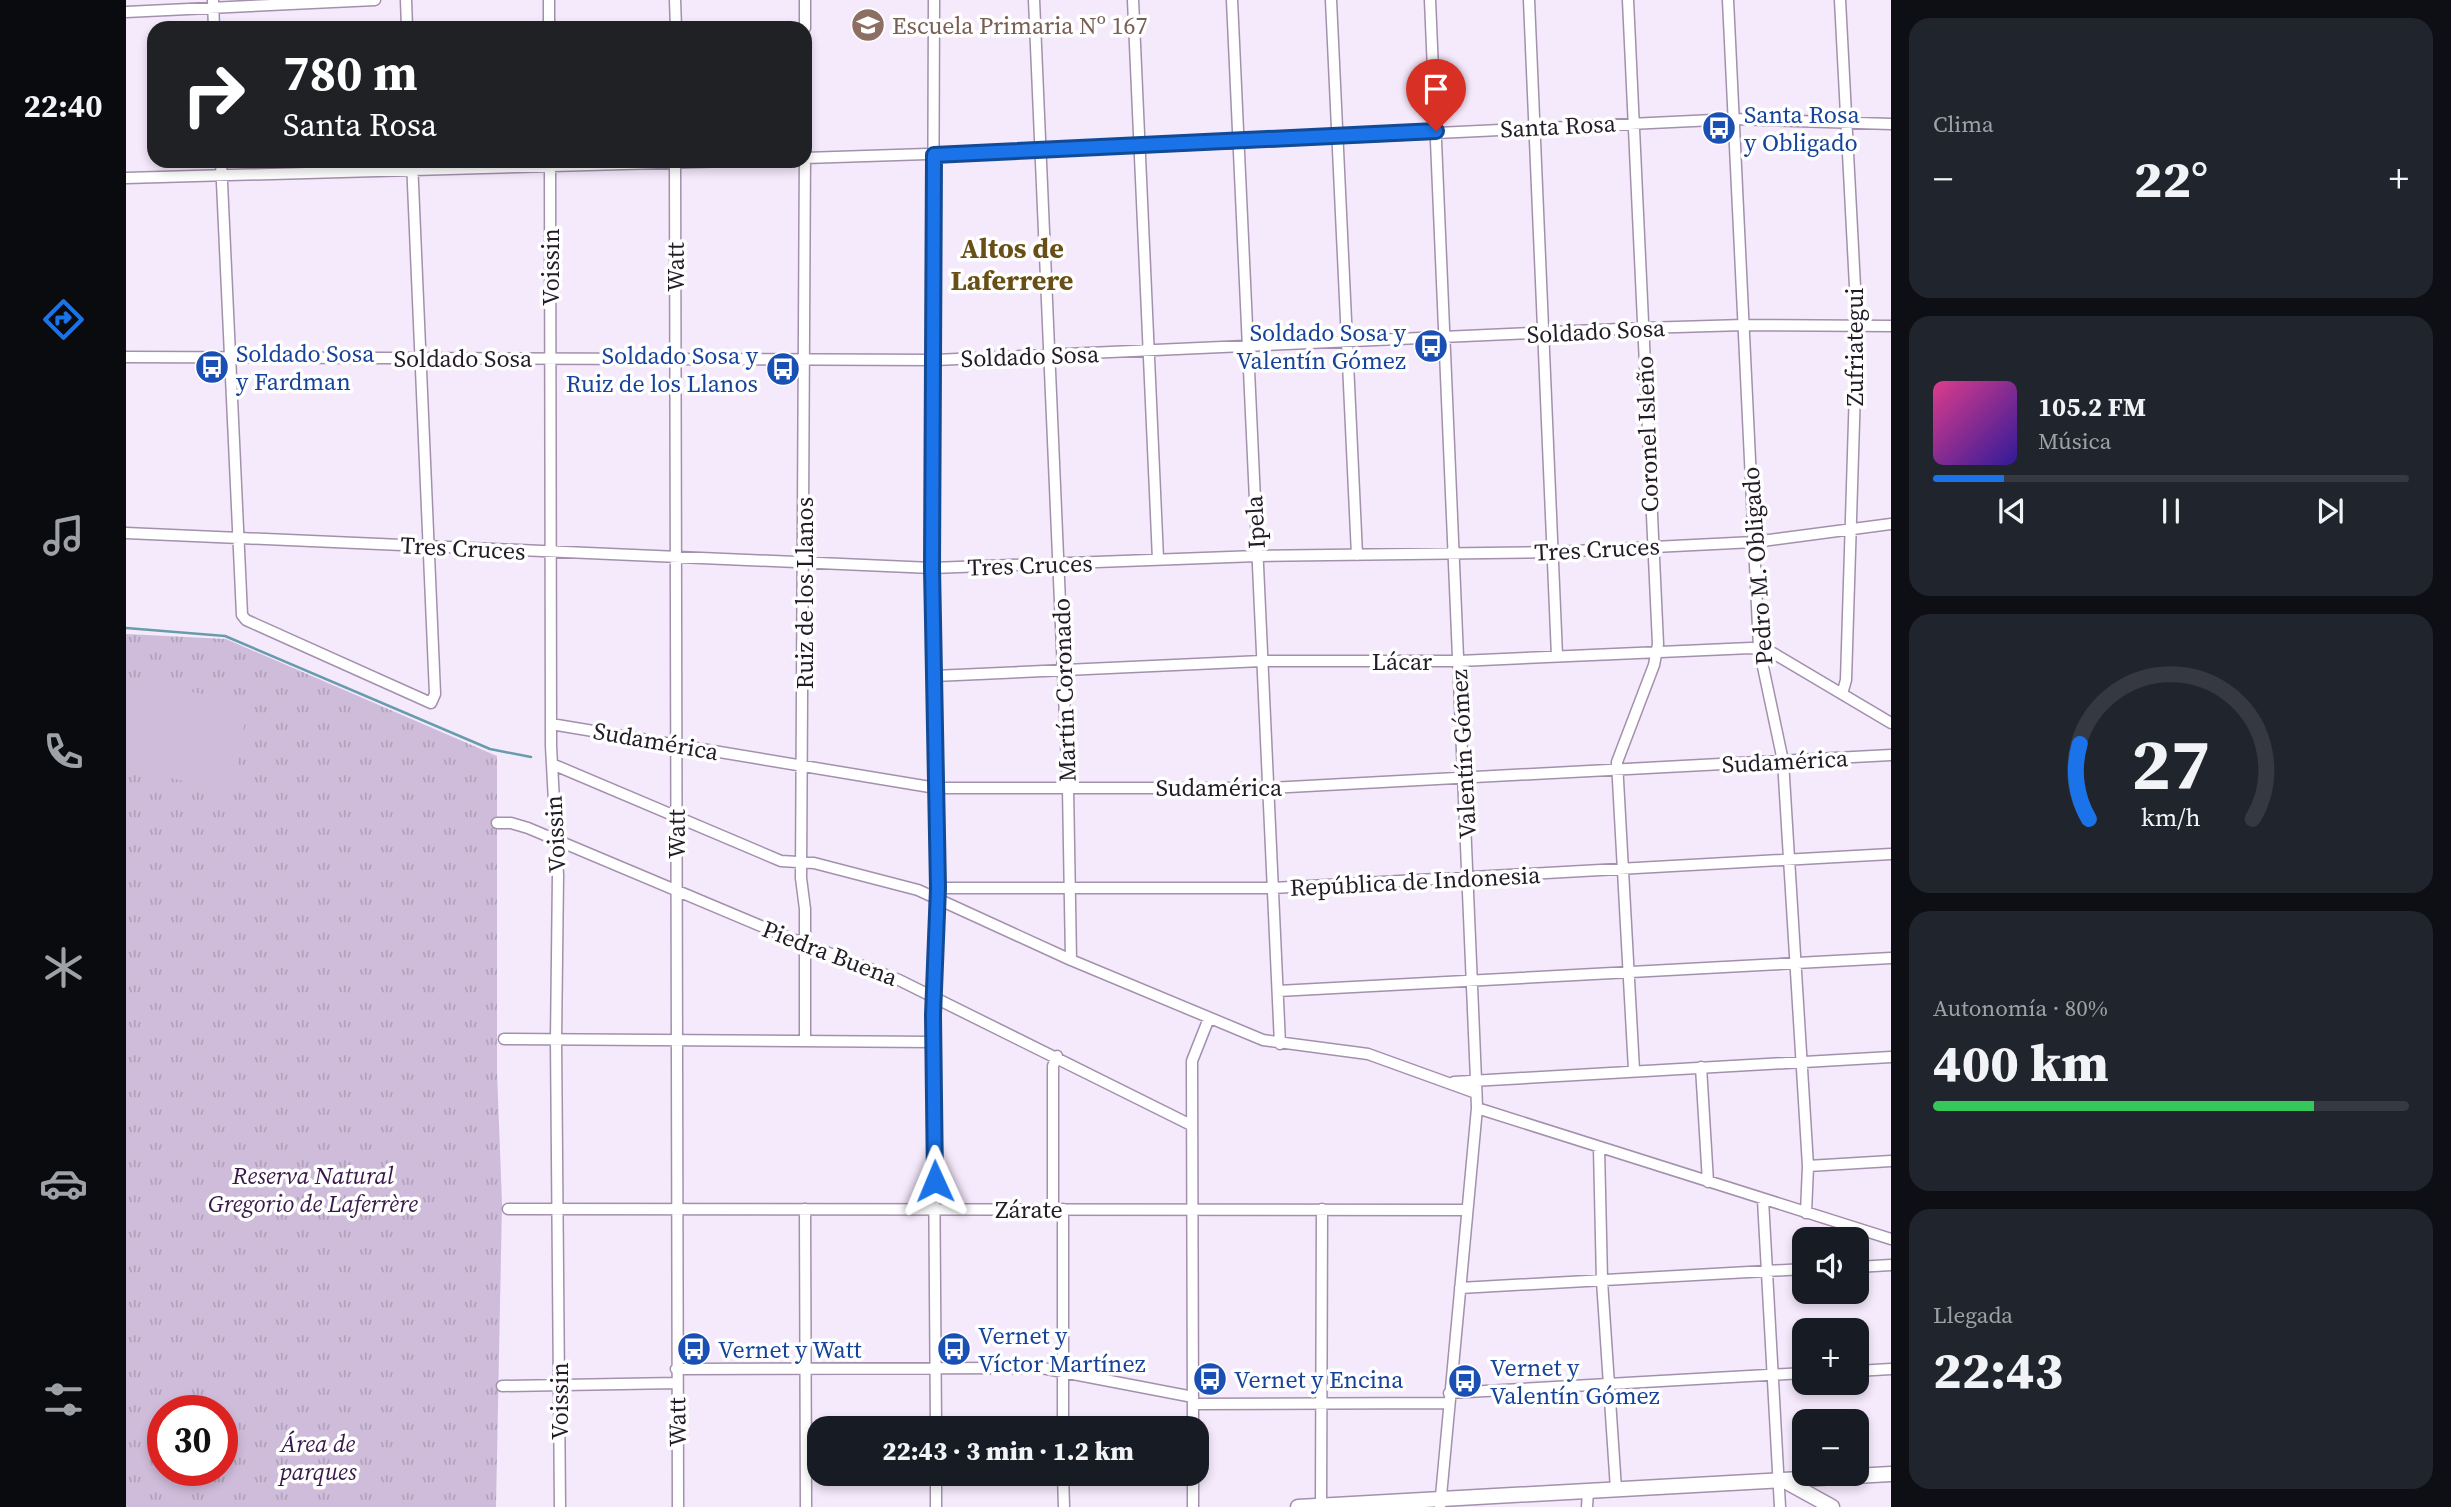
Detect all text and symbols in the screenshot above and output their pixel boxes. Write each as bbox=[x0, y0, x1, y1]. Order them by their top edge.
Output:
school or university icon: Escuela Primaria Nº 167 bbox=[849, 6, 887, 44]
place label: Escuela Primaria Nº 167 bbox=[892, 9, 1147, 42]
text: 780 m bbox=[283, 39, 418, 106]
icon: right bbox=[168, 49, 259, 140]
pin bbox=[1406, 59, 1466, 131]
icon: arrive bbox=[1417, 70, 1455, 108]
text: 22:40 bbox=[24, 84, 102, 128]
place label: Santa Rosa y Obligado bbox=[1744, 98, 1860, 159]
text: Santa Rosa bbox=[283, 103, 437, 147]
street label: Santa Rosa bbox=[1499, 106, 1617, 146]
text: Clima bbox=[1933, 108, 1994, 140]
bus stop icon: Santa Rosa y Obligado bbox=[1700, 109, 1738, 147]
text: 22° bbox=[2134, 143, 2208, 214]
text: − bbox=[1933, 153, 1953, 205]
text: + bbox=[2389, 153, 2409, 205]
street label: Voissin bbox=[534, 228, 567, 306]
district label: Altos de Laferrere bbox=[951, 229, 1073, 299]
street label: Watt bbox=[659, 242, 692, 292]
street label: Zufriategui bbox=[1838, 288, 1871, 406]
icon: directions bbox=[39, 295, 88, 344]
street label: Soldado Sosa bbox=[1526, 311, 1667, 351]
place label: Soldado Sosa y Valentín Gómez bbox=[1236, 316, 1407, 377]
bus stop icon: Soldado Sosa y Valentín Gómez bbox=[1412, 327, 1450, 365]
place label: Soldado Sosa y Fardman bbox=[236, 337, 375, 398]
street label: Soldado Sosa bbox=[960, 337, 1101, 375]
place label: Soldado Sosa y Ruiz de los Llanos bbox=[566, 339, 759, 400]
street label: Soldado Sosa bbox=[394, 342, 533, 375]
bus stop icon: Soldado Sosa y Fardman bbox=[193, 348, 231, 386]
bus stop icon: Soldado Sosa y Ruiz de los Llanos bbox=[764, 350, 802, 388]
street label: Coronel Isleño bbox=[1628, 355, 1666, 513]
text: 105.2 FM bbox=[2038, 389, 2146, 425]
text: Música bbox=[2038, 425, 2111, 457]
street label: Pedro M. Obligado bbox=[1734, 466, 1780, 666]
icon: previous bbox=[1993, 492, 2031, 530]
icon: pause bbox=[2152, 492, 2190, 530]
icon: next bbox=[2311, 492, 2349, 530]
street label: Ipela bbox=[1237, 494, 1273, 549]
street label: Ruiz de los Llanos bbox=[788, 497, 821, 689]
icon: music bbox=[39, 511, 88, 560]
street label: Tres Cruces bbox=[400, 528, 526, 568]
street label: Tres Cruces bbox=[1534, 529, 1660, 569]
street label: Tres Cruces bbox=[967, 546, 1093, 584]
street label: Martín Coronado bbox=[1044, 598, 1084, 782]
street label: Lácar bbox=[1372, 645, 1432, 678]
street label: Valentín Gómez bbox=[1442, 668, 1484, 840]
street label: Sudamérica bbox=[591, 714, 722, 768]
text: 27 bbox=[2132, 715, 2210, 814]
icon: phone bbox=[39, 727, 88, 776]
street label: Sudamérica bbox=[1721, 741, 1850, 781]
street label: Sudamérica bbox=[1156, 771, 1283, 804]
street label: Voissin bbox=[536, 795, 574, 873]
text: km/h bbox=[2141, 800, 2201, 834]
street label: Watt bbox=[660, 809, 693, 859]
street label: República de Indonesia bbox=[1289, 858, 1542, 904]
street label: Piedra Buena bbox=[758, 912, 903, 994]
icon: climate bbox=[39, 943, 88, 992]
text: Autonomía · 80% bbox=[1933, 992, 2108, 1024]
text: 400 km bbox=[1933, 1027, 2109, 1098]
position arrow bbox=[898, 1144, 972, 1218]
icon: car bbox=[39, 1159, 88, 1208]
park label: Reserva Natural Gregorio de Laferrère bbox=[208, 1159, 418, 1220]
street label: Zárate bbox=[995, 1193, 1063, 1226]
map controls bbox=[1792, 1227, 1869, 1486]
button: sound bbox=[1792, 1227, 1869, 1304]
text: Llegada bbox=[1933, 1299, 2013, 1331]
button: + bbox=[1792, 1318, 1869, 1395]
place label: Vernet y Víctor Martínez bbox=[978, 1319, 1146, 1380]
bus stop icon: Vernet y Watt bbox=[675, 1330, 713, 1368]
bus stop icon: Vernet y Víctor Martínez bbox=[935, 1330, 973, 1368]
place label: Vernet y Watt bbox=[718, 1333, 862, 1366]
text: 22:43 bbox=[1933, 1334, 2063, 1405]
place label: Vernet y Valentín Gómez bbox=[1490, 1351, 1660, 1412]
bus stop icon: Vernet y Encina bbox=[1191, 1360, 1229, 1398]
street label: Voissin bbox=[543, 1362, 576, 1440]
bus stop icon: Vernet y Valentín Gómez bbox=[1446, 1362, 1484, 1400]
place label: Vernet y Encina bbox=[1234, 1363, 1404, 1396]
icon: filters bbox=[39, 1375, 88, 1424]
speed limit sign: 30 bbox=[147, 1395, 238, 1486]
street label: Watt bbox=[660, 1397, 694, 1447]
button: − bbox=[1792, 1409, 1869, 1486]
park label: Área de parques bbox=[277, 1427, 357, 1488]
text: 22:43 · 3 min · 1.2 km bbox=[882, 1433, 1134, 1469]

